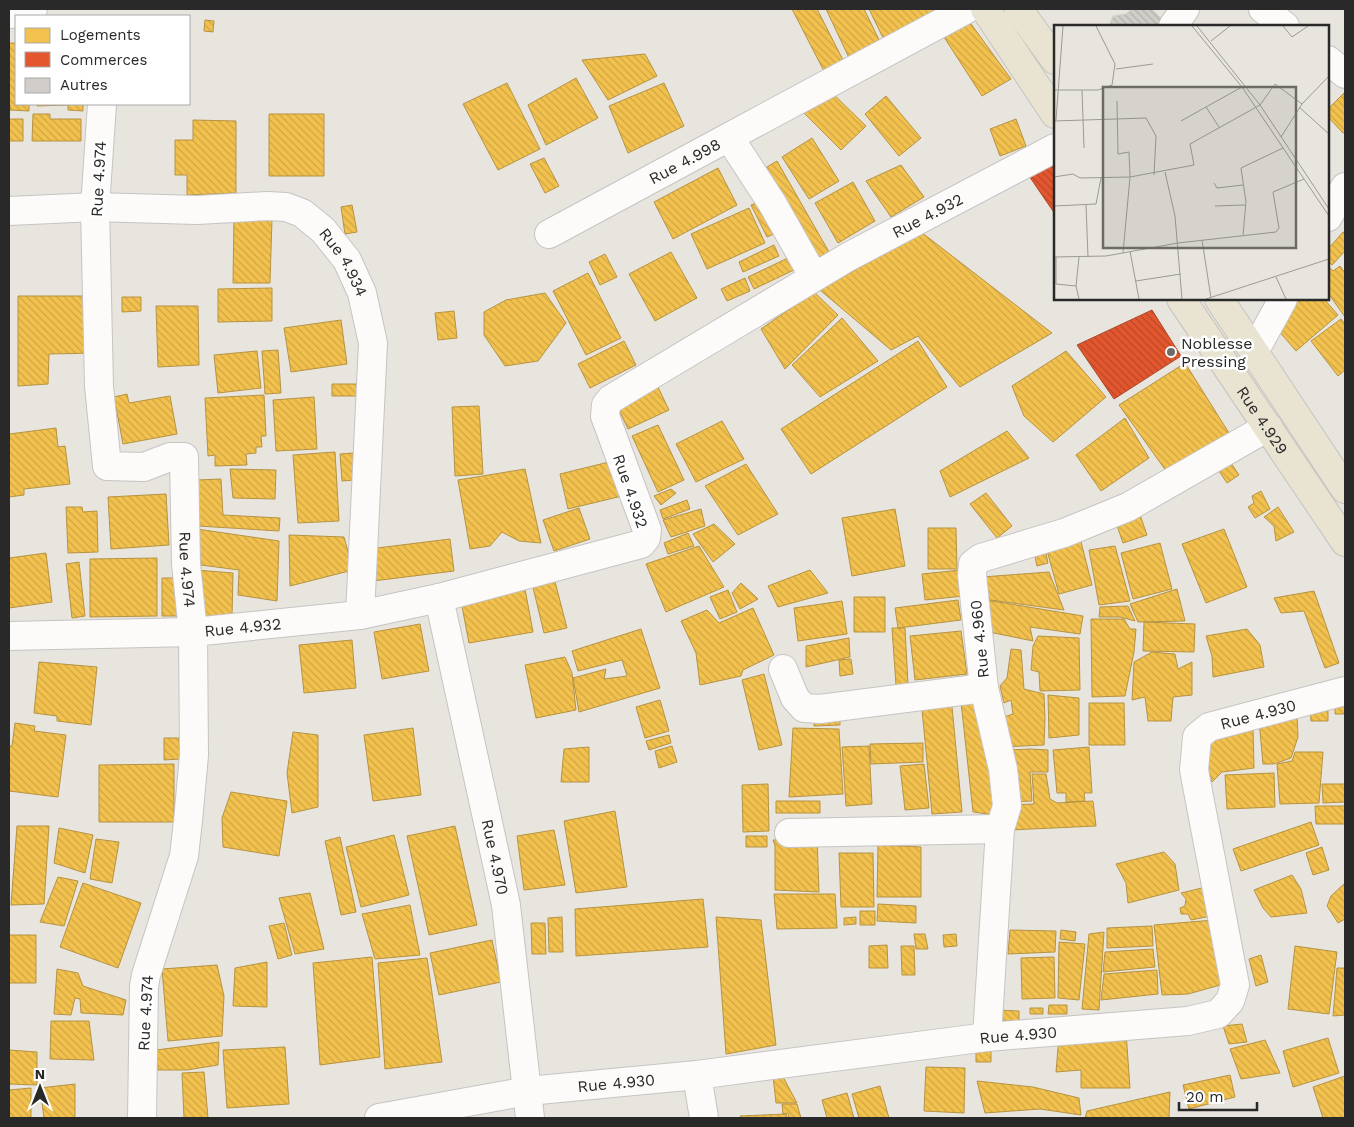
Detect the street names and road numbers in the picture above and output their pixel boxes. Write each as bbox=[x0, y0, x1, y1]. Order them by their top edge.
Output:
street label: Rue 4.998 bbox=[646, 134, 724, 188]
street label: Rue 4.974 bbox=[87, 140, 110, 218]
street label: Rue 4.932 bbox=[889, 189, 966, 242]
street label: Rue 4.934 bbox=[315, 224, 371, 300]
street label: Rue 4.929 bbox=[1233, 383, 1292, 458]
street label: Rue 4.932 bbox=[609, 452, 652, 531]
street label: Rue 4.974 bbox=[175, 531, 199, 609]
street label: Rue 4.960 bbox=[966, 599, 993, 679]
street label: Rue 4.932 bbox=[203, 614, 282, 641]
street label: Rue 4.930 bbox=[1218, 695, 1298, 734]
street label: Rue 4.970 bbox=[478, 817, 513, 897]
street label: Rue 4.974 bbox=[134, 974, 157, 1052]
street label: Rue 4.930 bbox=[978, 1022, 1058, 1048]
street label: Rue 4.930 bbox=[577, 1070, 656, 1096]

